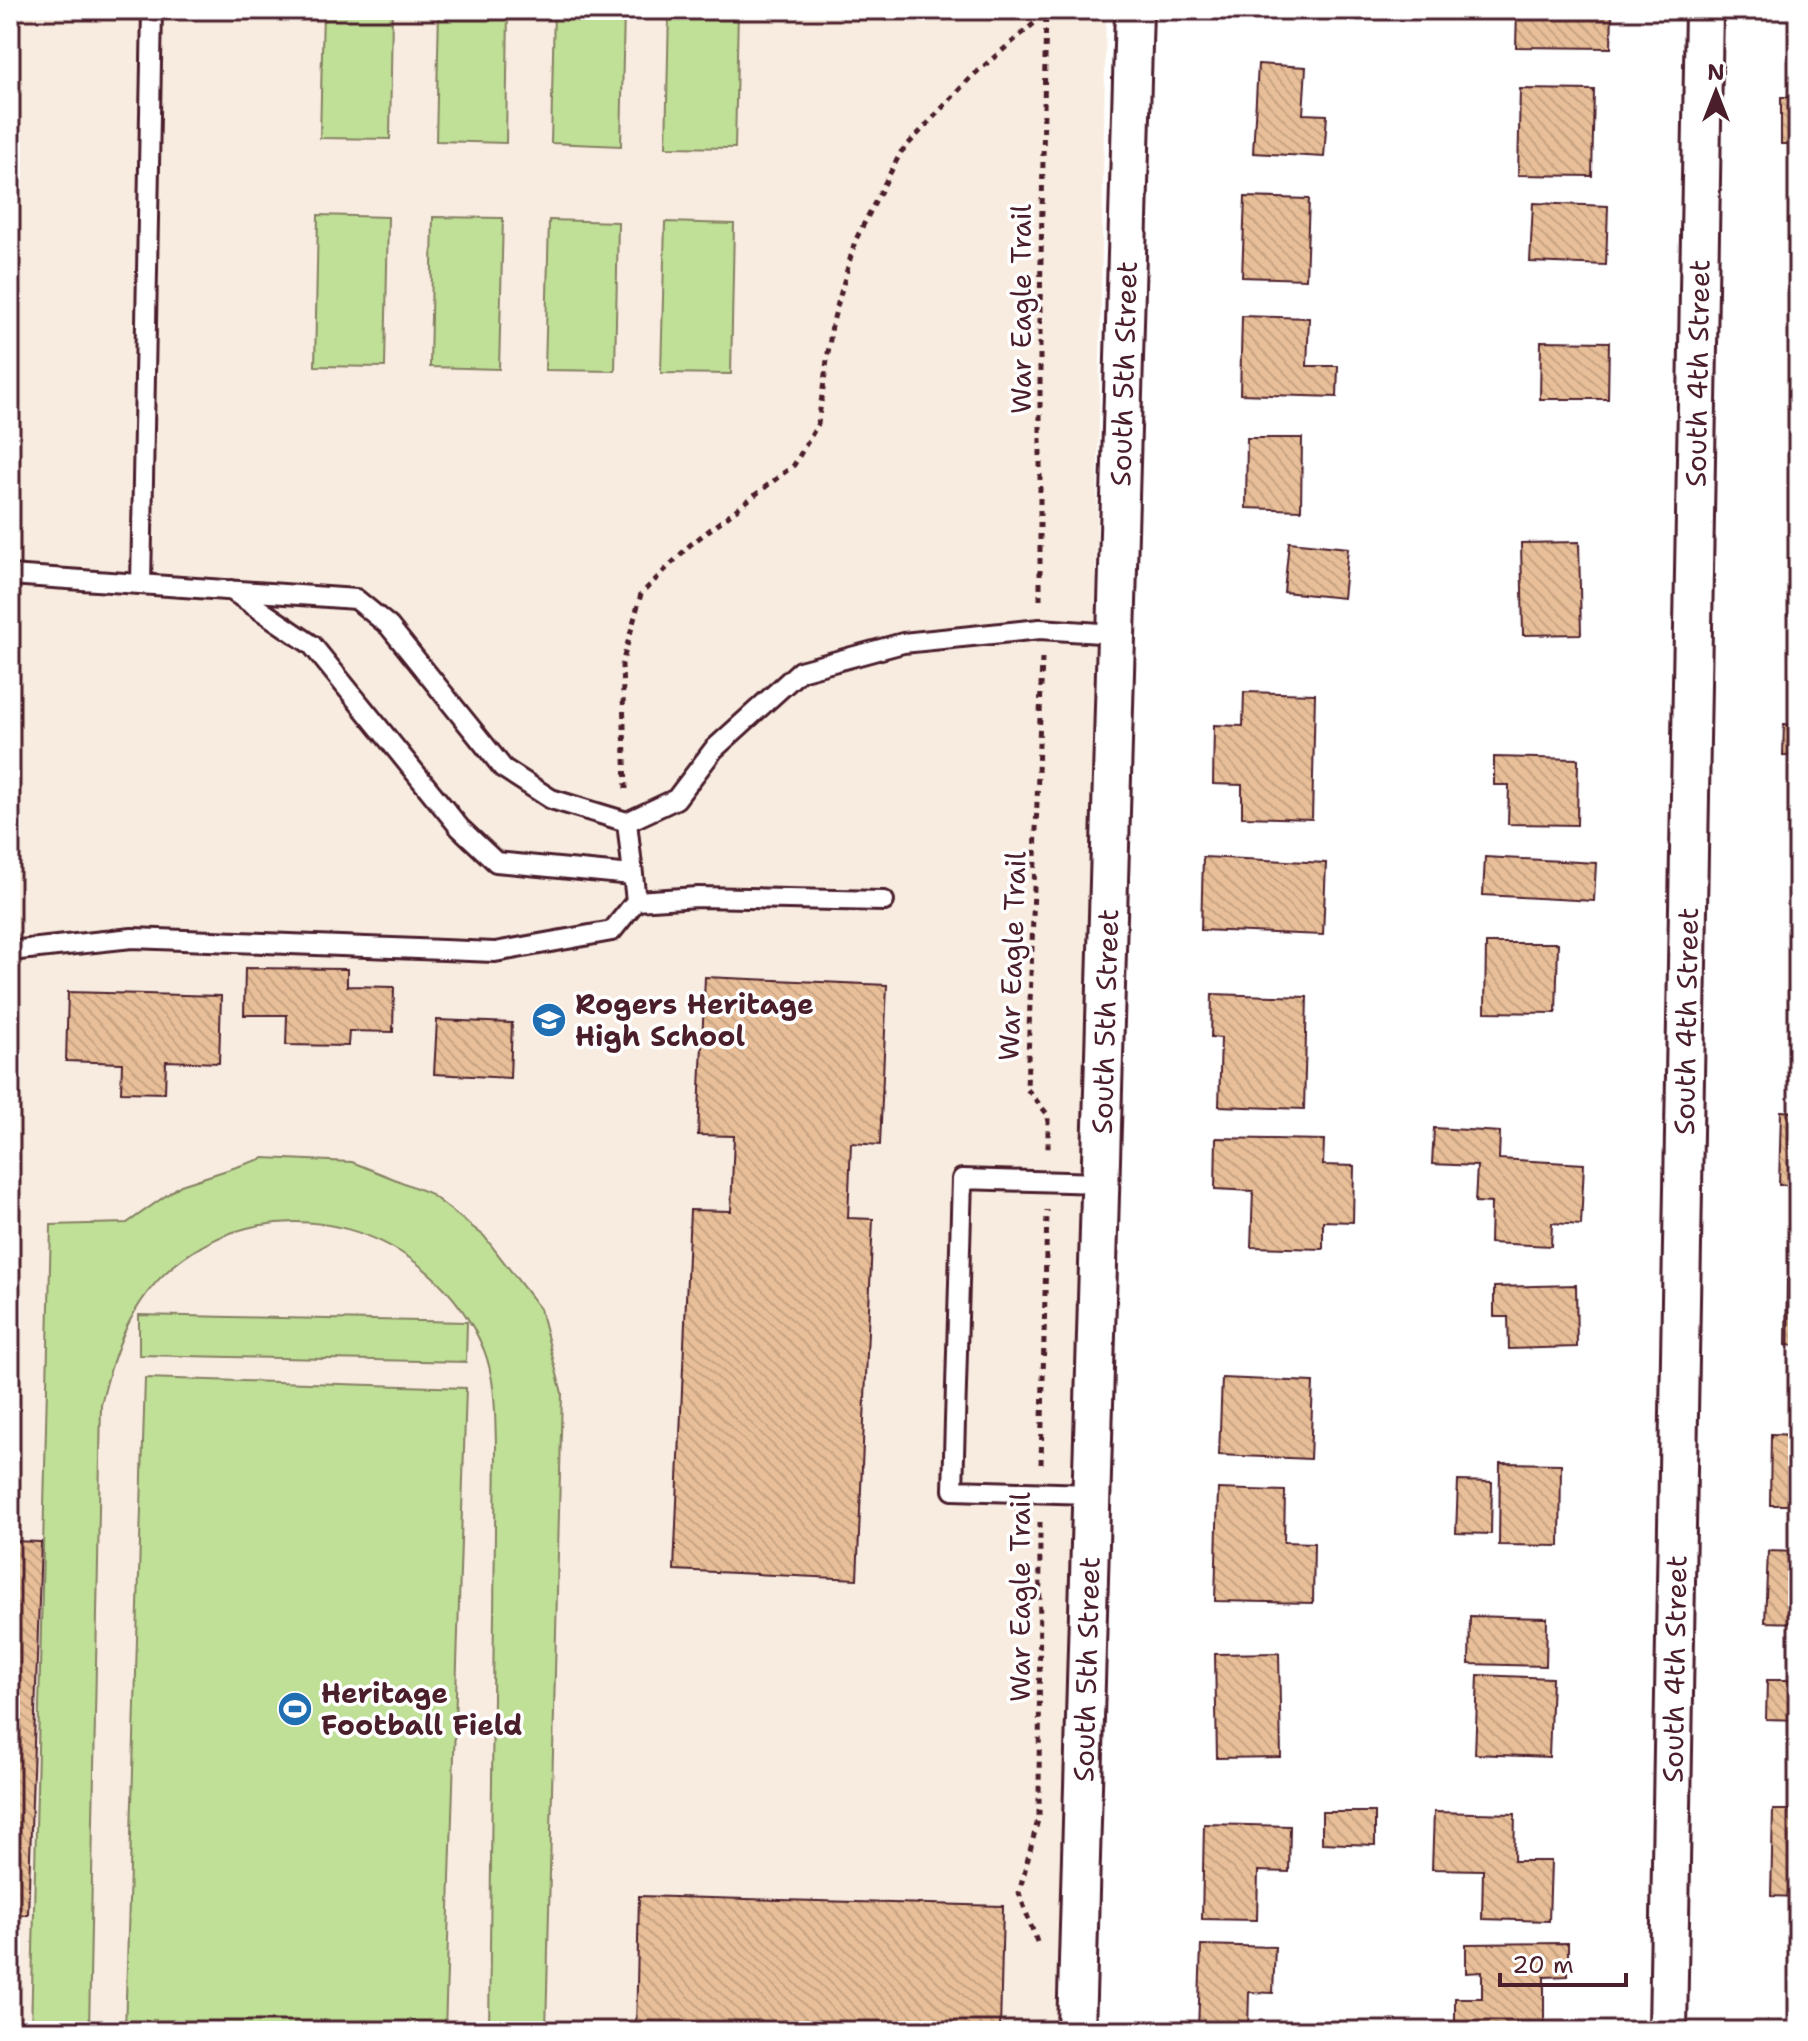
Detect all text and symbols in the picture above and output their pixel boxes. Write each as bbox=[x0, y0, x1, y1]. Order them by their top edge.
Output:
north arrow bbox=[1676, 52, 1756, 132]
text: N bbox=[1707, 58, 1725, 87]
street label: War Eagle Trail bbox=[1002, 204, 1040, 414]
street label: South 4th Street bbox=[1677, 259, 1719, 487]
street label: South 5th Street bbox=[1101, 260, 1146, 487]
street label: War Eagle Trail bbox=[989, 850, 1035, 1062]
street label: South 4th Street bbox=[1665, 907, 1707, 1135]
street label: South 5th Street bbox=[1083, 908, 1127, 1135]
place label: Rogers Heritage High School bbox=[575, 985, 814, 1055]
school or university icon: Rogers Heritage High School bbox=[530, 1001, 568, 1039]
street label: War Eagle Trail bbox=[1001, 1492, 1039, 1702]
street label: South 4th Street bbox=[1653, 1555, 1695, 1783]
street label: South 5th Street bbox=[1064, 1556, 1109, 1782]
place label: Heritage Football Field bbox=[321, 1674, 523, 1744]
sports icon: Heritage Football Field bbox=[276, 1690, 314, 1728]
scale bar bbox=[1500, 1937, 1626, 1987]
text: 20 m bbox=[1512, 1949, 1574, 1981]

